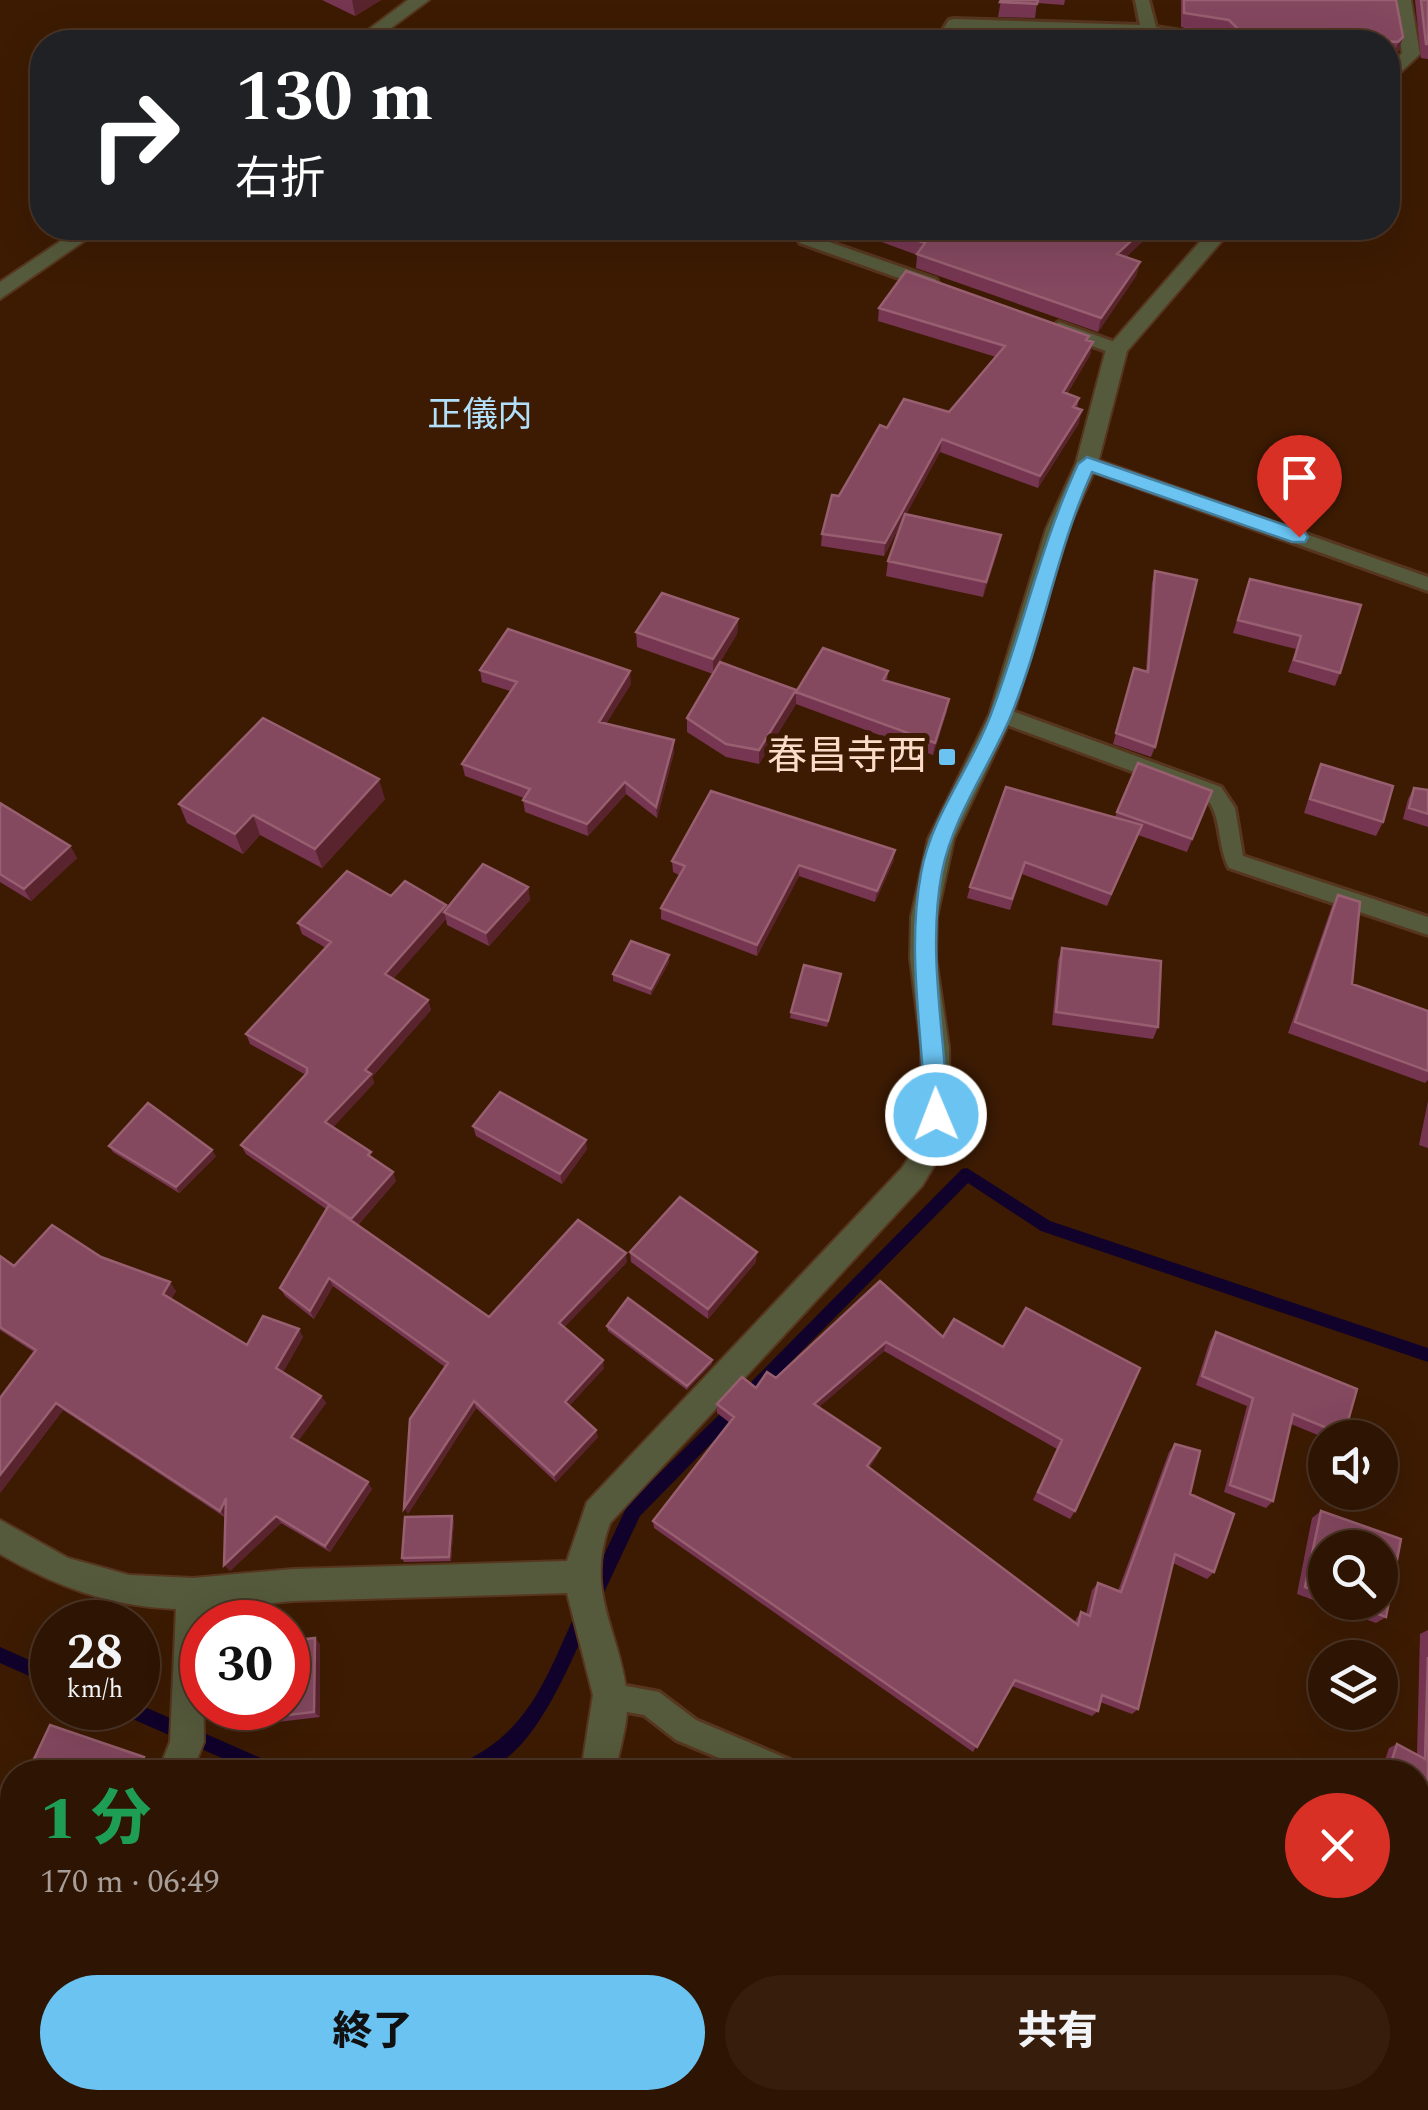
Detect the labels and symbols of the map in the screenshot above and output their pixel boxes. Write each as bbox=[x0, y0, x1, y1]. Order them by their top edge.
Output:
district label: 正儀内 bbox=[427, 389, 533, 442]
pin bbox=[1257, 435, 1342, 538]
place label: 春昌寺西 bbox=[767, 727, 927, 788]
marker: 春昌寺西 bbox=[936, 746, 958, 768]
position arrow bbox=[884, 1063, 988, 1167]
speed limit sign: 30 bbox=[180, 1600, 310, 1730]

